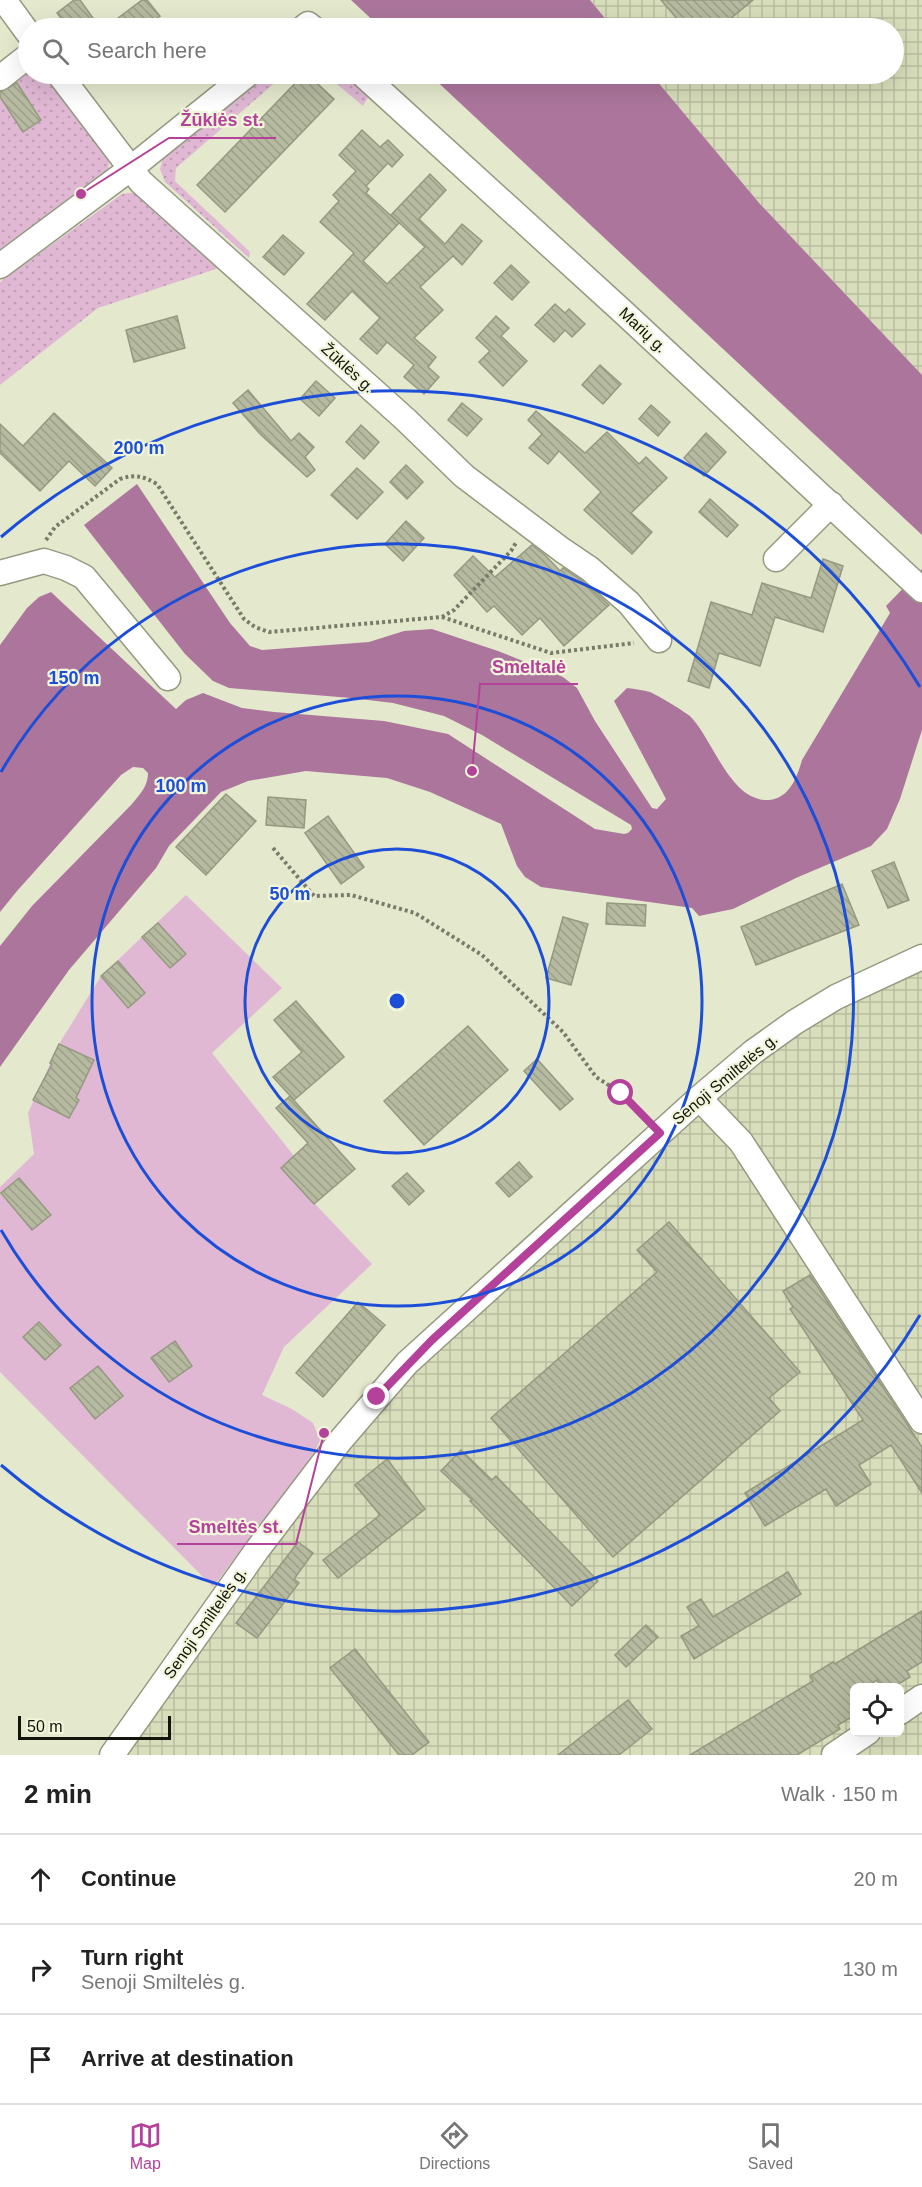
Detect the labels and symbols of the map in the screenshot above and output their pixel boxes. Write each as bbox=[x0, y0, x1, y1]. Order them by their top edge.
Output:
callout: Žūklės st. bbox=[169, 102, 276, 138]
text: Žūklės st. bbox=[180, 109, 264, 130]
street label: Marių g. bbox=[616, 304, 670, 356]
street label: Žūklės g. bbox=[318, 339, 378, 396]
text: 200 m bbox=[113, 438, 165, 458]
callout: Smeltalė bbox=[480, 648, 578, 684]
text: Smeltalė bbox=[492, 657, 566, 677]
text: 150 m bbox=[48, 668, 100, 688]
text: 100 m bbox=[155, 776, 207, 796]
text: 50 m bbox=[269, 884, 311, 904]
centre of rings bbox=[387, 991, 407, 1011]
street label: Senoji Smiltelės g. bbox=[669, 1030, 781, 1128]
route start bbox=[607, 1079, 633, 1105]
route end bbox=[363, 1383, 389, 1409]
callout: Smeltės st. bbox=[177, 1508, 296, 1544]
text: Smeltės st. bbox=[188, 1517, 284, 1537]
street label: Senoji Smiltelės g. bbox=[160, 1564, 250, 1682]
scale bar bbox=[18, 1713, 171, 1740]

